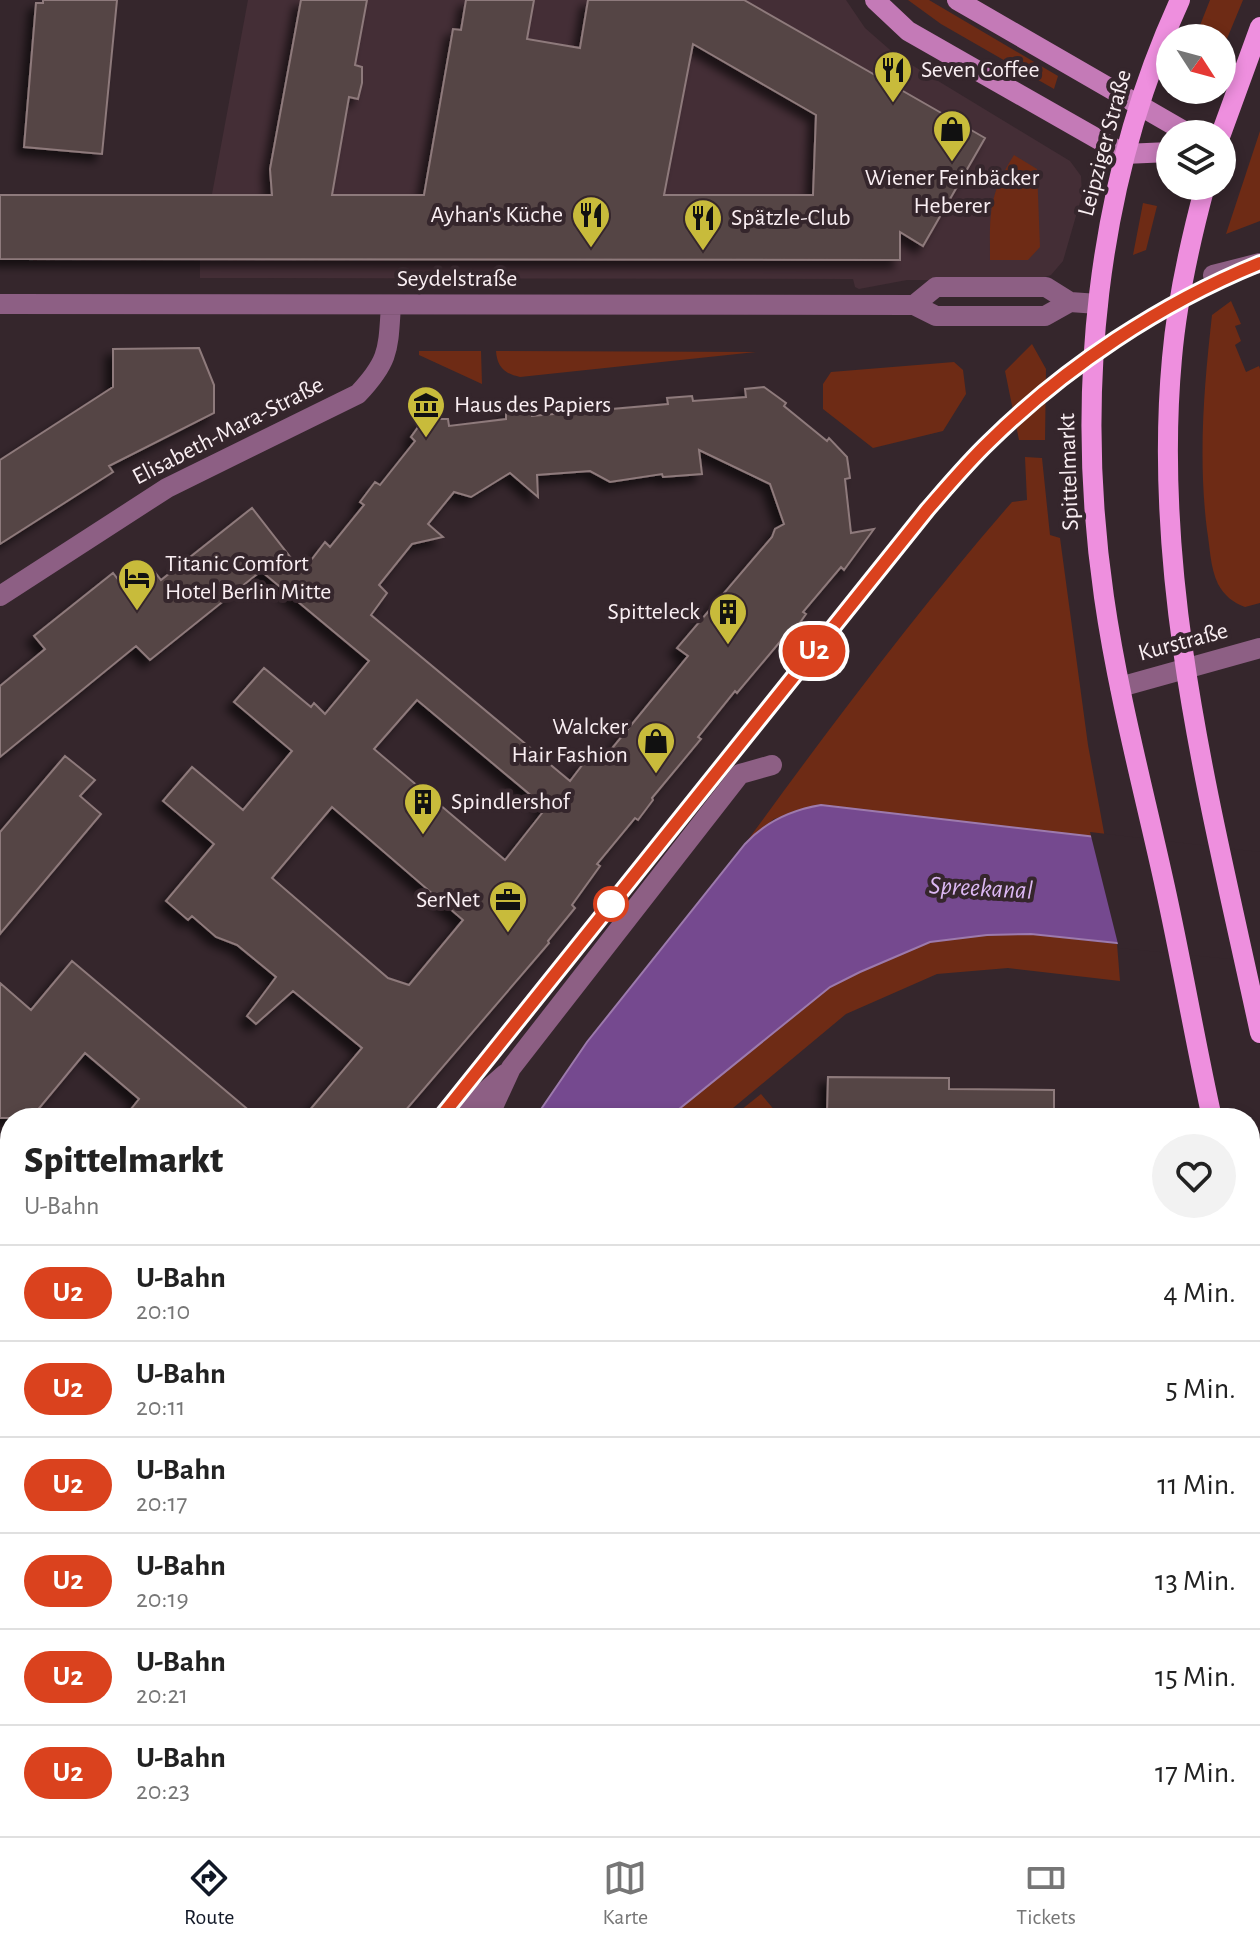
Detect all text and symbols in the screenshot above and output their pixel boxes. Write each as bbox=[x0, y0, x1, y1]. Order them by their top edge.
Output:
north arrow bbox=[1156, 24, 1236, 104]
map controls bbox=[1156, 24, 1236, 200]
restaurant icon: Seven Coffee bbox=[872, 49, 914, 104]
place label: Seven Coffee bbox=[921, 58, 1040, 82]
street label: Leipziger Straße bbox=[1074, 67, 1136, 219]
shop icon: Wiener Feinbäcker Heberer bbox=[931, 108, 973, 163]
button: layers bbox=[1156, 120, 1236, 200]
place label: Wiener Feinbäcker Heberer bbox=[865, 166, 1039, 218]
restaurant icon: Ayhan's Küche bbox=[570, 194, 612, 249]
restaurant icon: Spätzle-Club bbox=[682, 197, 724, 252]
place label: Ayhan's Küche bbox=[431, 203, 563, 227]
place label: Spätzle-Club bbox=[731, 206, 851, 230]
street label: Seydelstraße bbox=[397, 267, 517, 291]
street label: Elisabeth-Mara-Straße bbox=[129, 372, 327, 490]
museum icon: Haus des Papiers bbox=[405, 384, 447, 439]
place label: Haus des Papiers bbox=[454, 393, 611, 417]
street label: Spittelmarkt bbox=[1055, 412, 1083, 531]
place label: Titanic Comfort Hotel Berlin Mitte bbox=[165, 552, 331, 604]
hotel icon: Titanic Comfort Hotel Berlin Mitte bbox=[116, 557, 158, 612]
building icon: Spitteleck bbox=[707, 591, 749, 646]
place label: Spitteleck bbox=[607, 600, 700, 624]
street label: Kurstraße bbox=[1135, 619, 1231, 665]
line badge: U2 bbox=[778, 625, 850, 677]
text: U2 bbox=[798, 637, 830, 665]
place label: Walcker Hair Fashion bbox=[512, 715, 628, 767]
shop icon: Walcker Hair Fashion bbox=[635, 720, 677, 775]
building icon: Spindlershof bbox=[402, 781, 444, 836]
place label: Spindlershof bbox=[451, 790, 572, 814]
water label: Spreekanal bbox=[928, 872, 1034, 904]
office icon: SerNet bbox=[487, 879, 529, 934]
unlabelled marker bbox=[594, 887, 628, 921]
place label: SerNet bbox=[416, 888, 480, 912]
button: heart bbox=[1152, 1134, 1236, 1218]
text: Spittelmarkt bbox=[24, 1142, 223, 1180]
text: U-Bahn bbox=[24, 1193, 99, 1219]
text: U-Bahn bbox=[136, 1263, 226, 1293]
text: 4 Min. bbox=[1163, 1278, 1236, 1308]
text: U2 bbox=[52, 1279, 84, 1307]
text: 20:10 bbox=[136, 1298, 190, 1324]
text: U-Bahn bbox=[136, 1359, 226, 1389]
text: 5 Min. bbox=[1165, 1374, 1236, 1404]
text: U2 bbox=[52, 1375, 84, 1403]
text: 20:11 bbox=[136, 1394, 185, 1420]
text: U-Bahn bbox=[136, 1455, 226, 1485]
text: 11 Min. bbox=[1157, 1470, 1236, 1500]
text: U2 bbox=[52, 1471, 84, 1499]
text: 20:17 bbox=[136, 1490, 187, 1516]
text: U-Bahn bbox=[136, 1551, 226, 1581]
text: 13 Min. bbox=[1155, 1566, 1236, 1596]
text: U2 bbox=[52, 1567, 84, 1595]
text: 20:19 bbox=[136, 1586, 189, 1612]
text: U-Bahn bbox=[136, 1647, 226, 1677]
text: 15 Min. bbox=[1155, 1662, 1236, 1692]
text: U2 bbox=[52, 1663, 84, 1691]
text: 20:21 bbox=[136, 1682, 188, 1708]
text: U-Bahn bbox=[136, 1743, 226, 1773]
text: 17 Min. bbox=[1155, 1758, 1236, 1788]
text: U2 bbox=[52, 1759, 84, 1787]
text: 20:23 bbox=[136, 1778, 190, 1804]
tab: Route bbox=[184, 1856, 234, 1930]
tab: Karte bbox=[603, 1856, 648, 1930]
tab: Tickets bbox=[1016, 1856, 1076, 1930]

